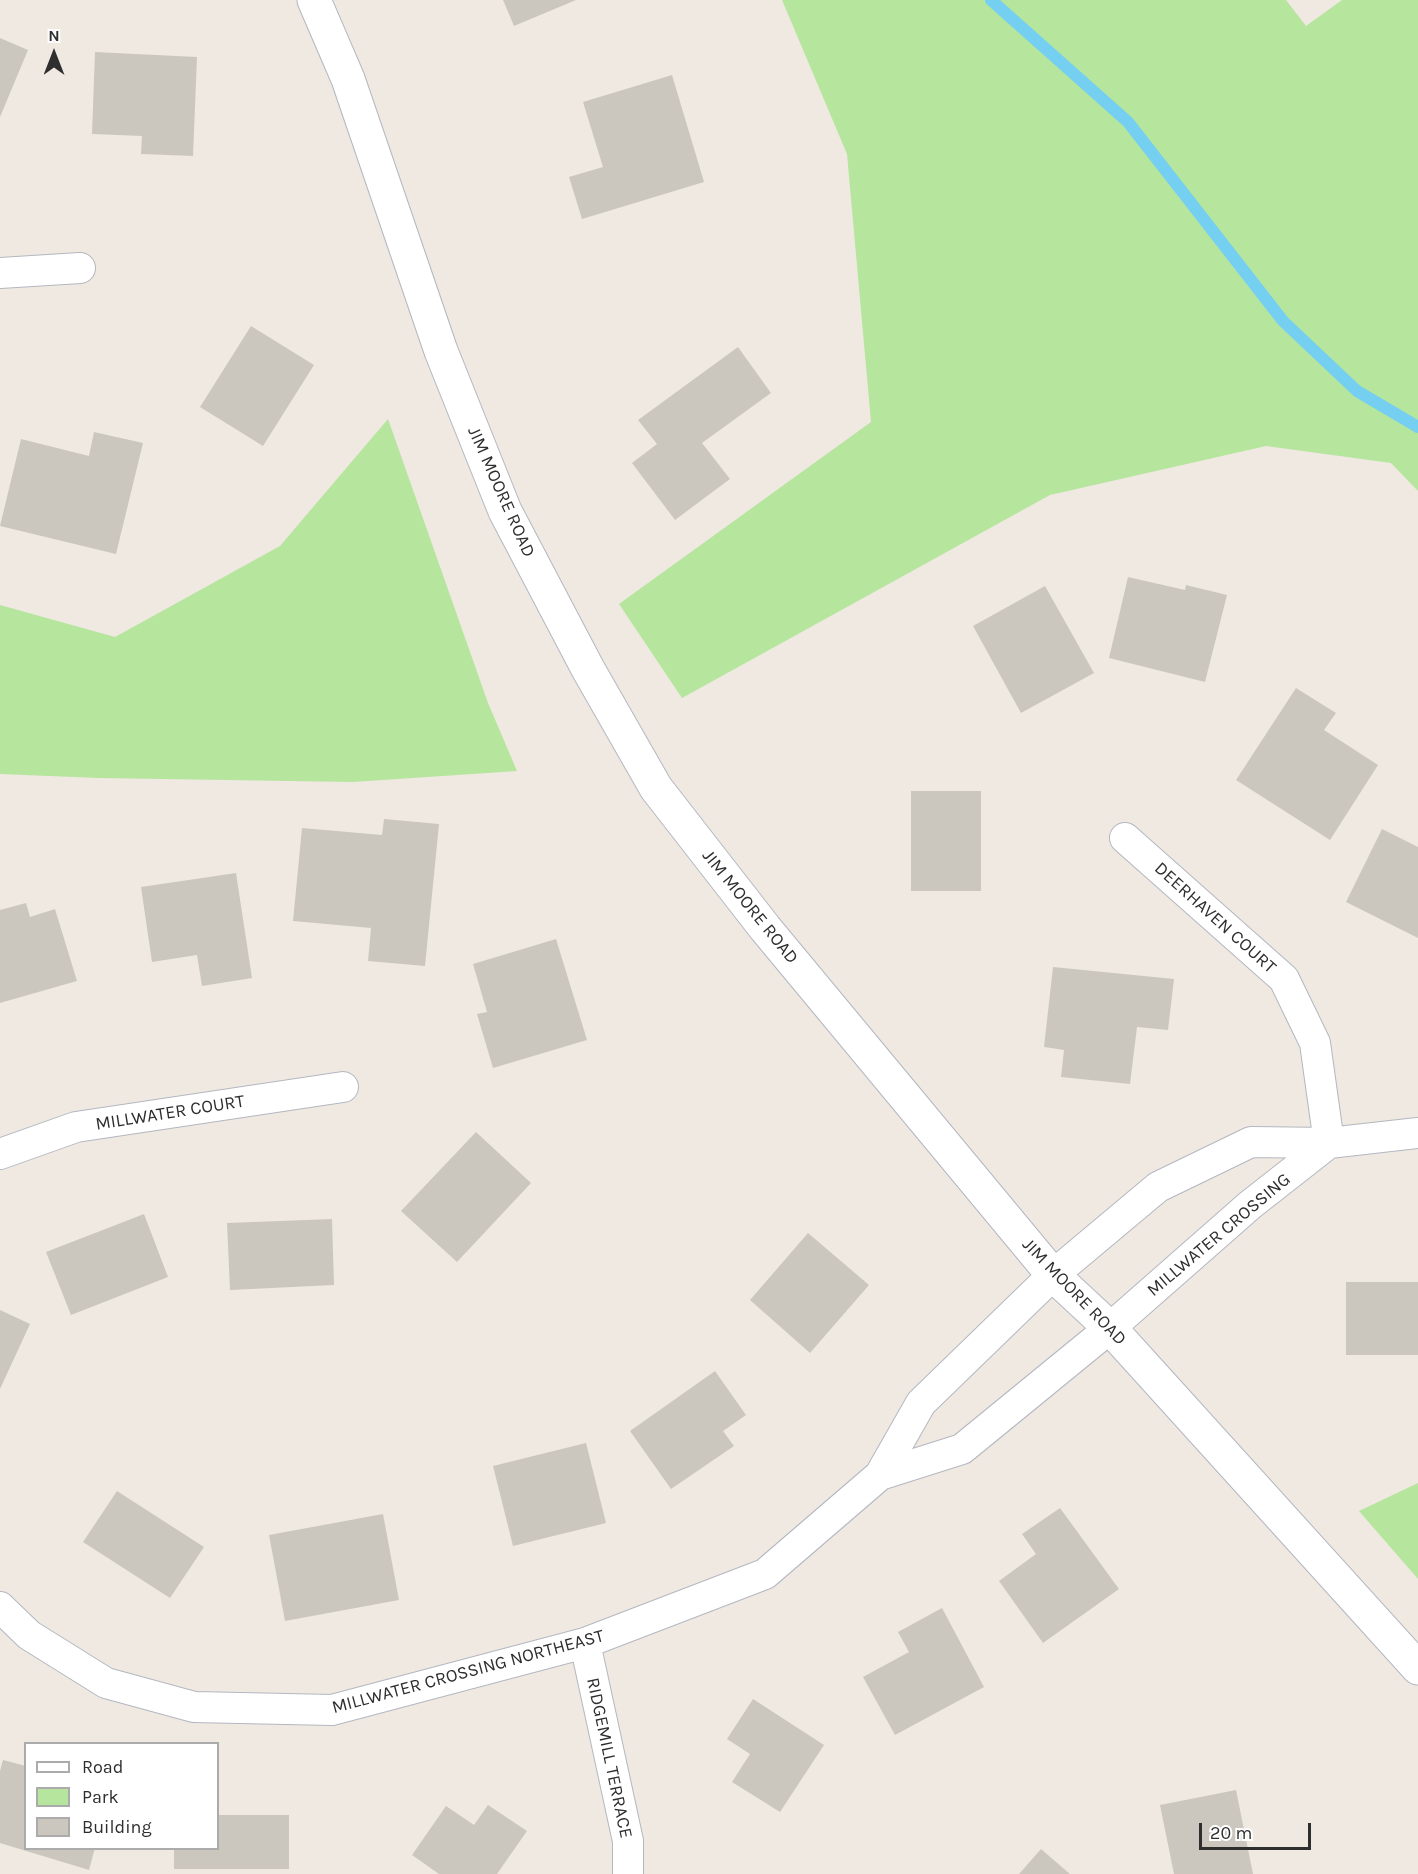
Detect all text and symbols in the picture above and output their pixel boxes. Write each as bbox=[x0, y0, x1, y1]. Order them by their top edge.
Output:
north arrow bbox=[24, 24, 84, 84]
text: N bbox=[48, 26, 60, 45]
street label: JIM MOORE ROAD bbox=[463, 423, 539, 561]
street label: JIM MOORE ROAD bbox=[697, 846, 803, 968]
street label: DEERHAVEN COURT bbox=[1150, 858, 1280, 978]
street label: MILLWATER COURT bbox=[94, 1091, 246, 1135]
street label: MILLWATER CROSSING bbox=[1143, 1169, 1295, 1301]
street label: JIM MOORE ROAD bbox=[1017, 1234, 1131, 1350]
street label: MILLWATER CROSSING NORTHEAST bbox=[330, 1625, 606, 1719]
street label: RIDGEMILL TERRACE bbox=[581, 1676, 637, 1840]
legend bbox=[24, 1742, 219, 1850]
text: Road bbox=[82, 1756, 123, 1778]
text: Park bbox=[82, 1786, 119, 1808]
scale bar bbox=[1202, 1811, 1314, 1849]
text: Building bbox=[82, 1816, 152, 1838]
text: 20 m bbox=[1210, 1822, 1252, 1844]

